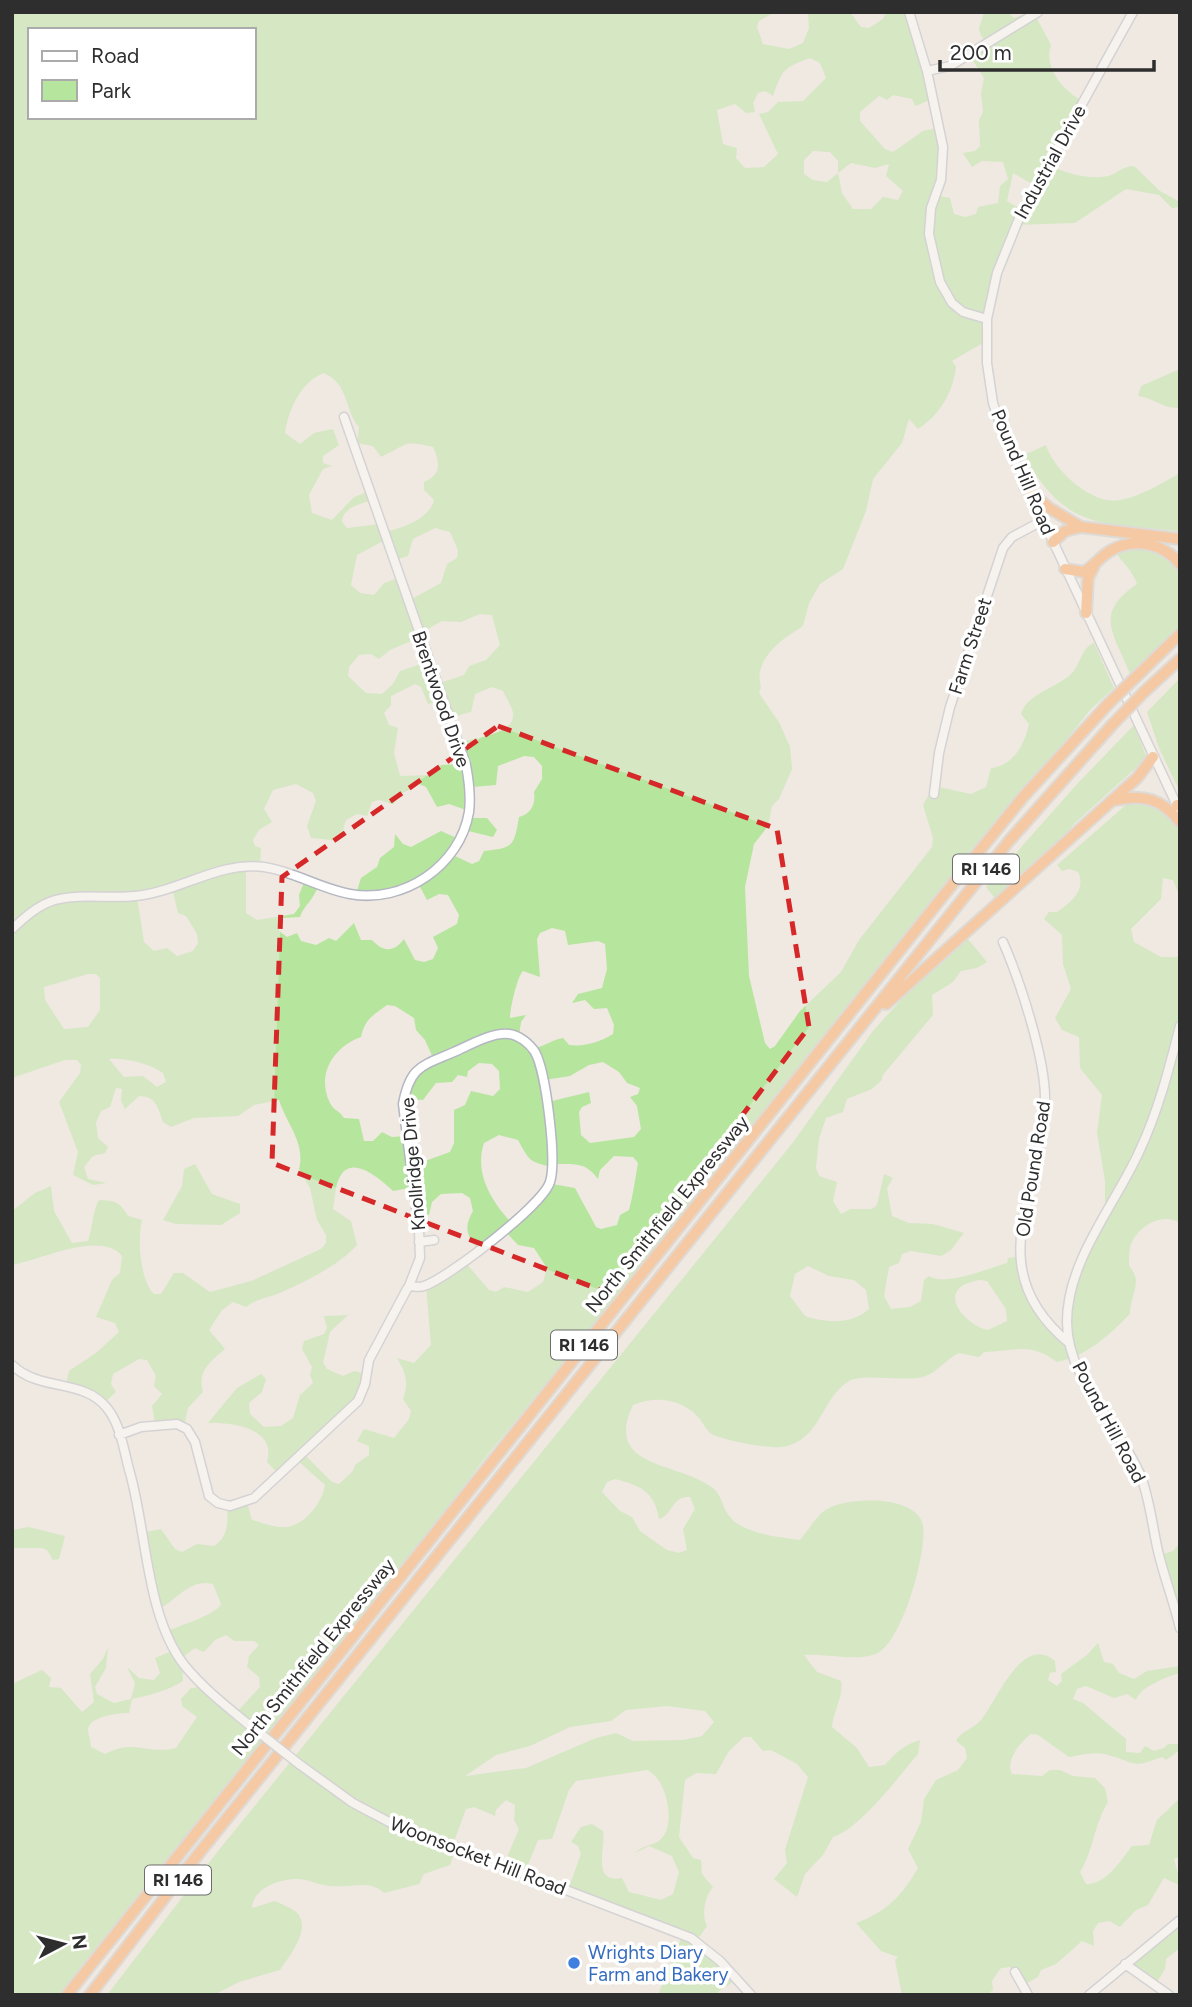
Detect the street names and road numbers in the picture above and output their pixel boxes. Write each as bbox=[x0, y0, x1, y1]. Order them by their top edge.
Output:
street label: Industrial Drive bbox=[1009, 101, 1091, 223]
street label: Pound Hill Road bbox=[986, 406, 1060, 538]
street label: Farm Street bbox=[944, 595, 996, 697]
street label: Brentwood Drive bbox=[407, 628, 475, 770]
road number: RI 146 bbox=[953, 854, 1019, 884]
street label: Knollridge Drive bbox=[396, 1096, 430, 1232]
street label: Old Pound Road bbox=[1011, 1099, 1055, 1239]
street label: North Smithfield Expressway bbox=[580, 1111, 754, 1317]
road number: RI 146 bbox=[551, 1330, 617, 1360]
street label: Pound Hill Road bbox=[1067, 1357, 1151, 1487]
street label: North Smithfield Expressway bbox=[226, 1554, 400, 1760]
street label: Woonsocket Hill Road bbox=[387, 1812, 569, 1900]
road number: RI 146 bbox=[145, 1866, 211, 1894]

